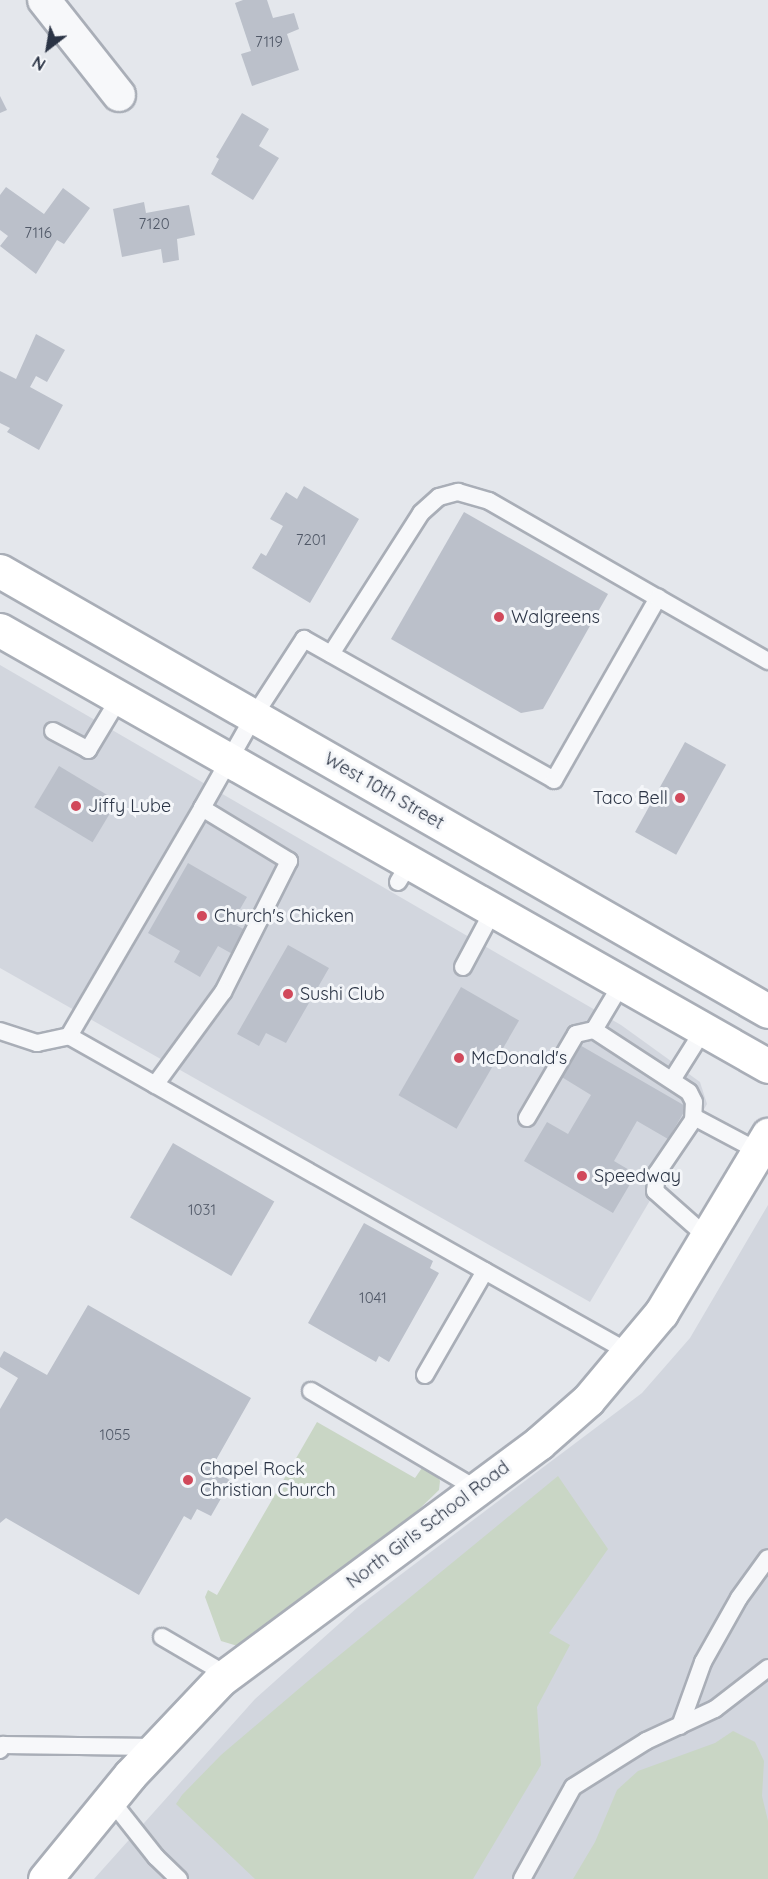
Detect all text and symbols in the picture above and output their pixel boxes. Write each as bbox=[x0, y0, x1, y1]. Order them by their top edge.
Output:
north arrow bbox=[18, 18, 78, 78]
house number: 7119 bbox=[255, 33, 283, 51]
text: N bbox=[29, 52, 49, 75]
house number: 7120 bbox=[138, 215, 170, 233]
house number: 7116 bbox=[24, 224, 52, 242]
house number: 7201 bbox=[296, 531, 326, 549]
place label: Walgreens bbox=[511, 606, 600, 628]
marker: Walgreens bbox=[492, 610, 506, 624]
street label: West 10th Street bbox=[320, 748, 448, 834]
place label: Taco Bell bbox=[593, 787, 668, 809]
marker: Taco Bell bbox=[673, 791, 687, 805]
place label: Jiffy Lube bbox=[88, 795, 171, 817]
marker: Jiffy Lube bbox=[69, 799, 83, 813]
place label: Church's Chicken bbox=[214, 905, 354, 927]
marker: Church's Chicken bbox=[195, 909, 209, 923]
place label: Sushi Club bbox=[300, 983, 385, 1005]
marker: Sushi Club bbox=[281, 987, 295, 1001]
place label: McDonald's bbox=[471, 1047, 567, 1069]
marker: McDonald's bbox=[452, 1051, 466, 1065]
place label: Speedway bbox=[594, 1165, 681, 1187]
marker: Speedway bbox=[575, 1169, 589, 1183]
house number: 1031 bbox=[188, 1201, 216, 1219]
house number: 1041 bbox=[359, 1289, 387, 1307]
house number: 1055 bbox=[100, 1426, 130, 1444]
street label: North Girls School Road bbox=[342, 1457, 514, 1593]
place label: Chapel Rock Christian Church bbox=[200, 1459, 336, 1502]
marker: Chapel Rock Christian Church bbox=[181, 1473, 195, 1487]

